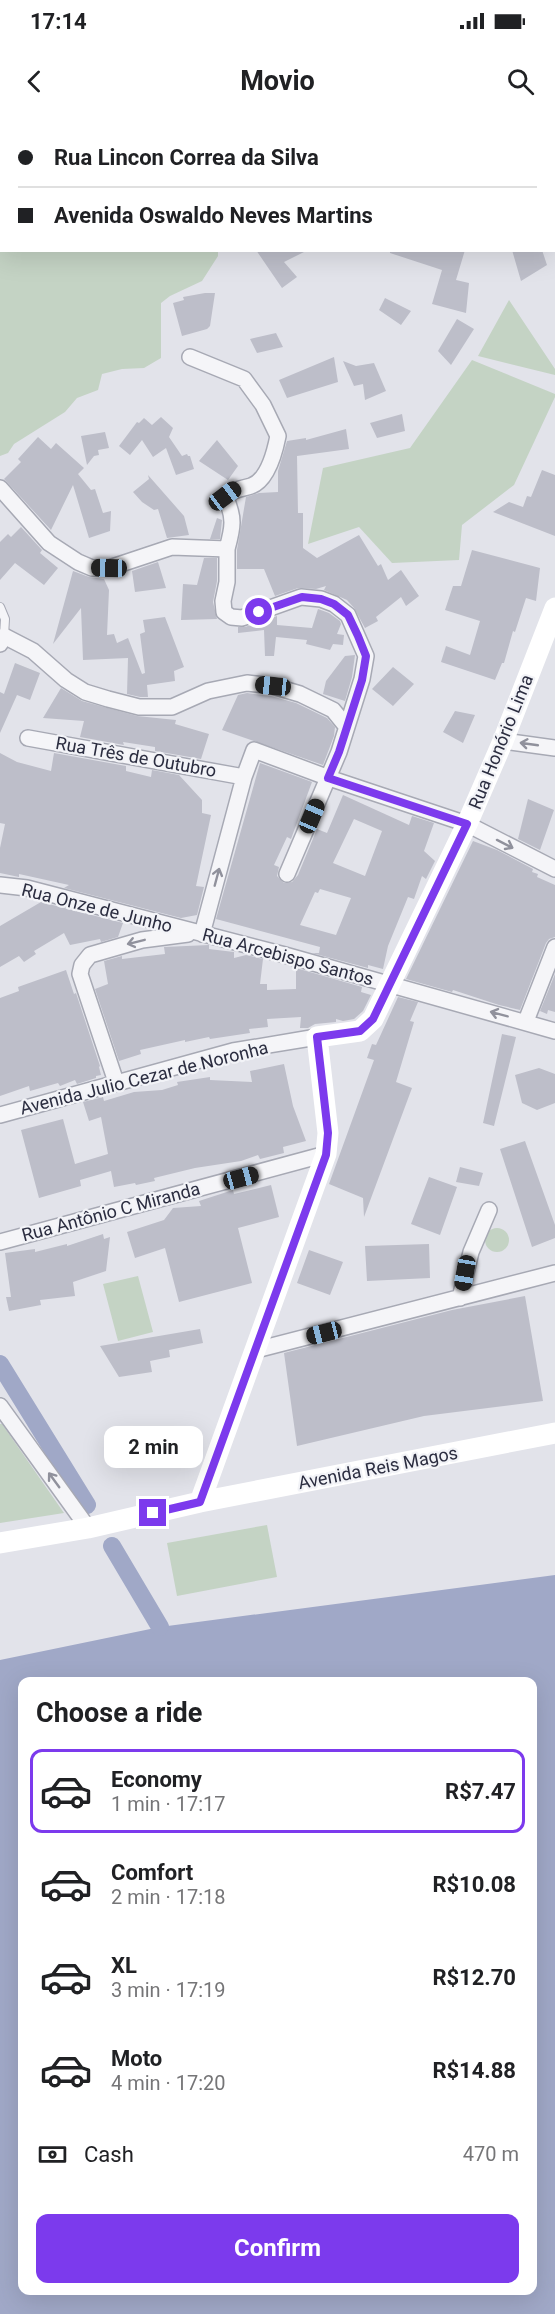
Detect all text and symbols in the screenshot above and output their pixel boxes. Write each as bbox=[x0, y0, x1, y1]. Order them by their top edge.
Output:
text: 17:14 bbox=[30, 9, 87, 34]
icon: back bbox=[18, 65, 51, 98]
text: Movio bbox=[240, 65, 315, 97]
icon: search bbox=[504, 65, 537, 98]
text: Rua Lincon Correa da Silva bbox=[54, 145, 319, 170]
text: Avenida Oswaldo Neves Martins bbox=[54, 203, 373, 228]
car bbox=[205, 478, 245, 514]
car bbox=[91, 559, 127, 577]
route start bbox=[245, 598, 272, 625]
street label: Rua Honório Lima bbox=[464, 671, 537, 812]
car bbox=[254, 675, 292, 697]
street label: Rua Três de Outubro bbox=[54, 732, 218, 781]
one-way arrow bbox=[520, 739, 540, 750]
car bbox=[297, 796, 327, 836]
one-way arrow bbox=[496, 838, 514, 850]
one-way arrow bbox=[212, 868, 223, 887]
street label: Rua Onze de Junho bbox=[20, 879, 175, 936]
street label: Rua Arcebispo Santos bbox=[200, 924, 376, 989]
one-way arrow bbox=[127, 937, 146, 949]
one-way arrow bbox=[490, 1008, 509, 1019]
street label: Avenida Julio Cezar de Noronha bbox=[18, 1036, 270, 1119]
car bbox=[221, 1165, 261, 1191]
street label: Rua Antônio C Miranda bbox=[19, 1178, 202, 1245]
car bbox=[453, 1254, 477, 1292]
car bbox=[304, 1320, 344, 1346]
callout: 2 min bbox=[104, 1426, 202, 1468]
text: 2 min bbox=[128, 1435, 179, 1459]
street label: Avenida Reis Magos bbox=[296, 1442, 459, 1493]
one-way arrow bbox=[47, 1473, 60, 1489]
route end bbox=[139, 1499, 166, 1526]
text: Choose a ride bbox=[36, 1697, 202, 1729]
icon: car bbox=[39, 1764, 93, 1818]
text: Economy bbox=[111, 1767, 202, 1792]
text: R$7.47 bbox=[445, 1779, 516, 1804]
text: 1 min · 17:17 bbox=[111, 1792, 226, 1816]
icon: car bbox=[39, 1857, 93, 1911]
text: Comfort bbox=[111, 1860, 193, 1885]
text: R$10.08 bbox=[432, 1872, 516, 1897]
text: 2 min · 17:18 bbox=[111, 1885, 226, 1909]
icon: car bbox=[39, 1950, 93, 2004]
text: XL bbox=[111, 1953, 137, 1978]
text: R$12.70 bbox=[432, 1965, 516, 1990]
text: 3 min · 17:19 bbox=[111, 1978, 226, 2002]
icon: car bbox=[39, 2043, 93, 2097]
text: Moto bbox=[111, 2046, 162, 2071]
text: R$14.88 bbox=[432, 2058, 516, 2083]
text: 4 min · 17:20 bbox=[111, 2071, 226, 2095]
icon: cash bbox=[36, 2138, 69, 2171]
text: Cash bbox=[84, 2142, 134, 2167]
text: 470 m bbox=[463, 2142, 519, 2166]
button: Confirm bbox=[36, 2214, 519, 2283]

